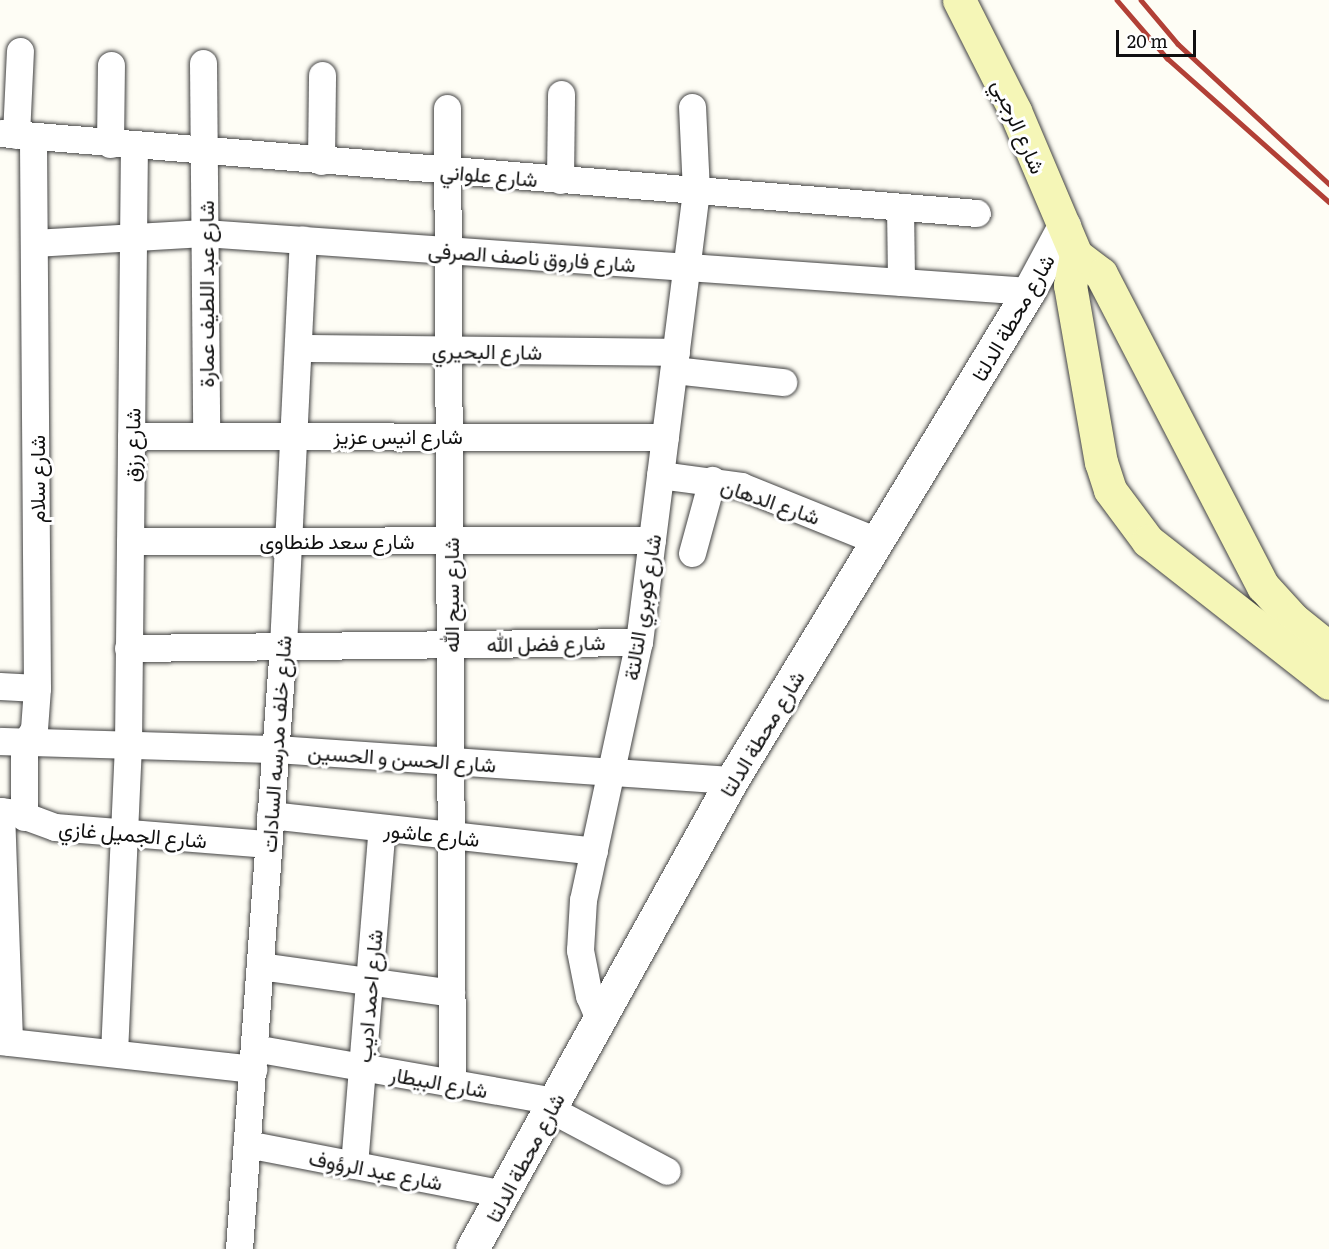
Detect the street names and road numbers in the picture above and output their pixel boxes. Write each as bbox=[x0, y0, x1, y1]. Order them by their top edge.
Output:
street label: شارع الرجبي bbox=[988, 75, 1052, 177]
street label: شارع علواني bbox=[439, 157, 539, 191]
street label: شارع عبد اللطيف عمارة bbox=[192, 201, 218, 387]
street label: شارع فاروق ناصف الصرفى bbox=[427, 236, 637, 276]
street label: شارع محطة الدلتا bbox=[965, 249, 1059, 385]
street label: شارع البحيري bbox=[432, 336, 542, 364]
street label: شارع رزق bbox=[118, 408, 144, 482]
street label: شارع انيس عزيز bbox=[333, 422, 463, 448]
street label: شارع سلام bbox=[23, 435, 49, 523]
street label: شارع الدهان bbox=[718, 471, 824, 529]
street label: شارع سعد طنطاوى bbox=[260, 527, 414, 553]
street label: شارع كوبري التالتة bbox=[617, 532, 665, 682]
street label: شارع سبح الله bbox=[437, 537, 463, 653]
street label: شارع فضل الله bbox=[486, 628, 606, 656]
street label: شارع خلف مدرسه السادات bbox=[255, 634, 295, 854]
street label: شارع محطة الدلتا bbox=[713, 665, 809, 801]
street label: شارع الحسن و الحسين bbox=[307, 738, 497, 776]
street label: شارع الجميل غازي bbox=[58, 814, 208, 852]
street label: شارع عاشور bbox=[383, 815, 481, 851]
street label: شارع احمد اديب bbox=[350, 928, 386, 1064]
street label: شارع البيطار bbox=[388, 1060, 490, 1102]
street label: شارع محطة الدلتا bbox=[479, 1088, 569, 1226]
street label: شارع عبد الرؤوف bbox=[307, 1144, 445, 1194]

